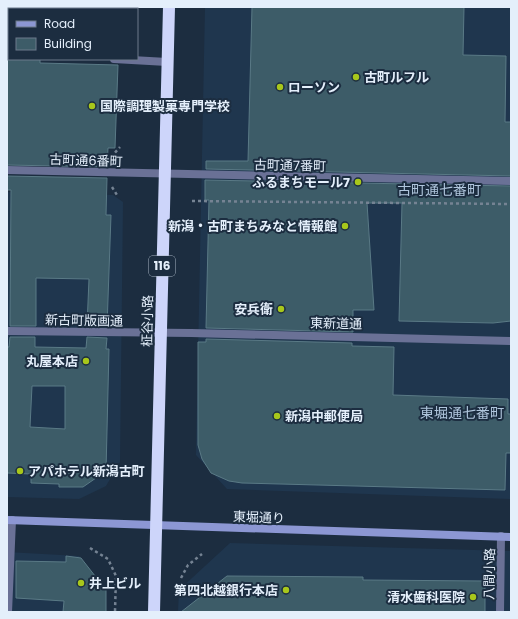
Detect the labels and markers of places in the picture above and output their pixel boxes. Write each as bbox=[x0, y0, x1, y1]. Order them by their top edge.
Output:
place label: 古町ルフル bbox=[364, 68, 429, 87]
marker: 古町ルフル bbox=[351, 72, 361, 82]
place label: ローソン bbox=[288, 78, 340, 97]
marker: ローソン bbox=[275, 82, 285, 92]
place label: 国際調理製菓専門学校 bbox=[100, 97, 230, 116]
marker: 国際調理製菓専門学校 bbox=[87, 101, 97, 111]
place label: ふるまちモール7 bbox=[252, 173, 350, 192]
marker: ふるまちモール7 bbox=[353, 177, 363, 187]
place label: 新潟・古町まちみなと情報館 bbox=[168, 217, 337, 236]
marker: 新潟・古町まちみなと情報館 bbox=[340, 221, 350, 231]
place label: 安兵衛 bbox=[234, 300, 273, 319]
marker: 安兵衛 bbox=[276, 304, 286, 314]
place label: 丸屋本店 bbox=[26, 352, 78, 371]
marker: 丸屋本店 bbox=[81, 356, 91, 366]
place label: 新潟中郵便局 bbox=[285, 407, 363, 426]
marker: 新潟中郵便局 bbox=[272, 411, 282, 421]
place label: アパホテル新潟古町 bbox=[28, 462, 145, 481]
marker: アパホテル新潟古町 bbox=[15, 466, 25, 476]
place label: 井上ビル bbox=[89, 574, 141, 593]
marker: 井上ビル bbox=[76, 578, 86, 588]
place label: 第四北越銀行本店 bbox=[174, 581, 278, 600]
marker: 第四北越銀行本店 bbox=[281, 585, 291, 595]
place label: 清水歯科医院 bbox=[387, 588, 465, 607]
marker: 清水歯科医院 bbox=[468, 592, 478, 602]

